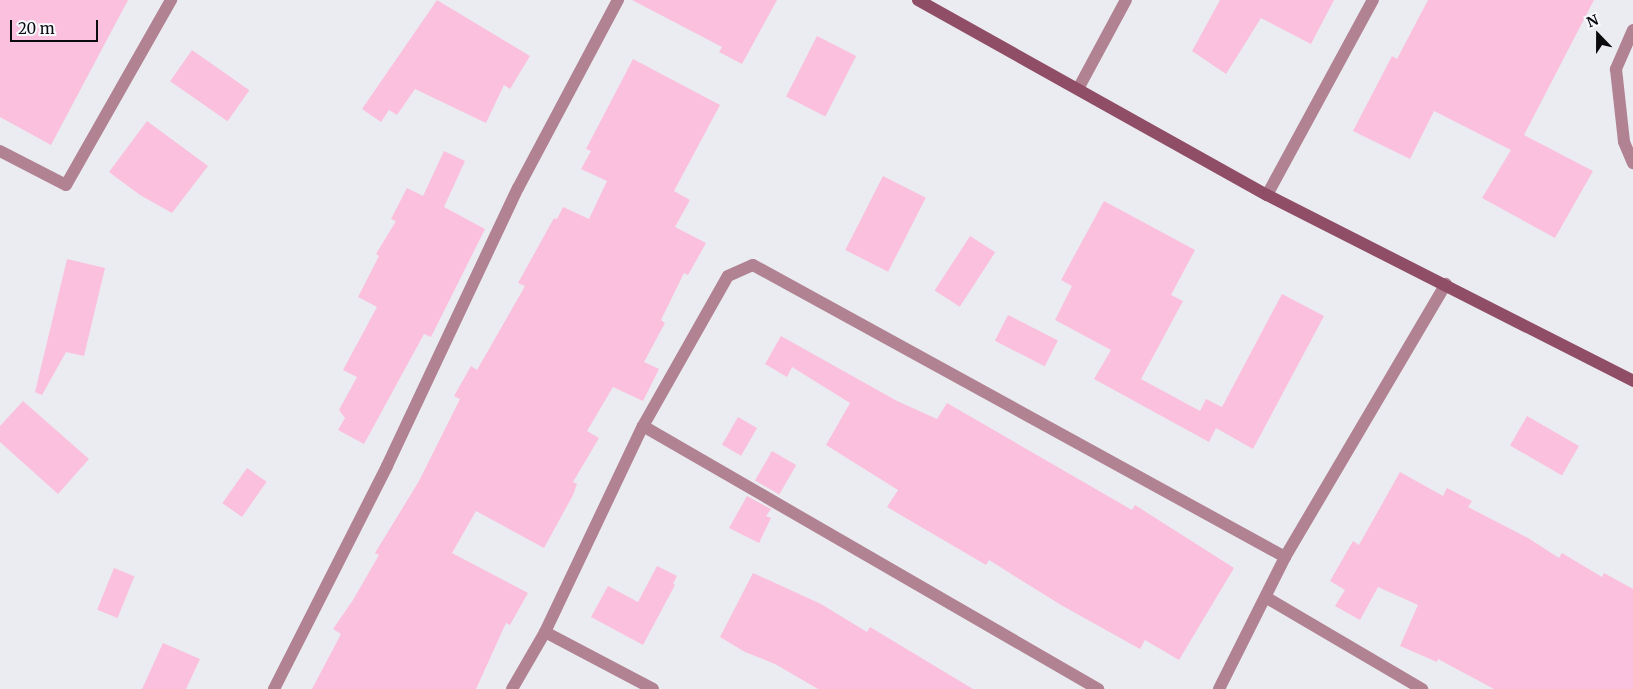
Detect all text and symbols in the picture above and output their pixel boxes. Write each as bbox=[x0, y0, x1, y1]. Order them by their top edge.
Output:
scale bar bbox=[12, 10, 100, 42]
north arrow bbox=[1573, 10, 1623, 60]
text: N bbox=[1584, 11, 1601, 32]
text: 20 m bbox=[18, 19, 55, 38]

